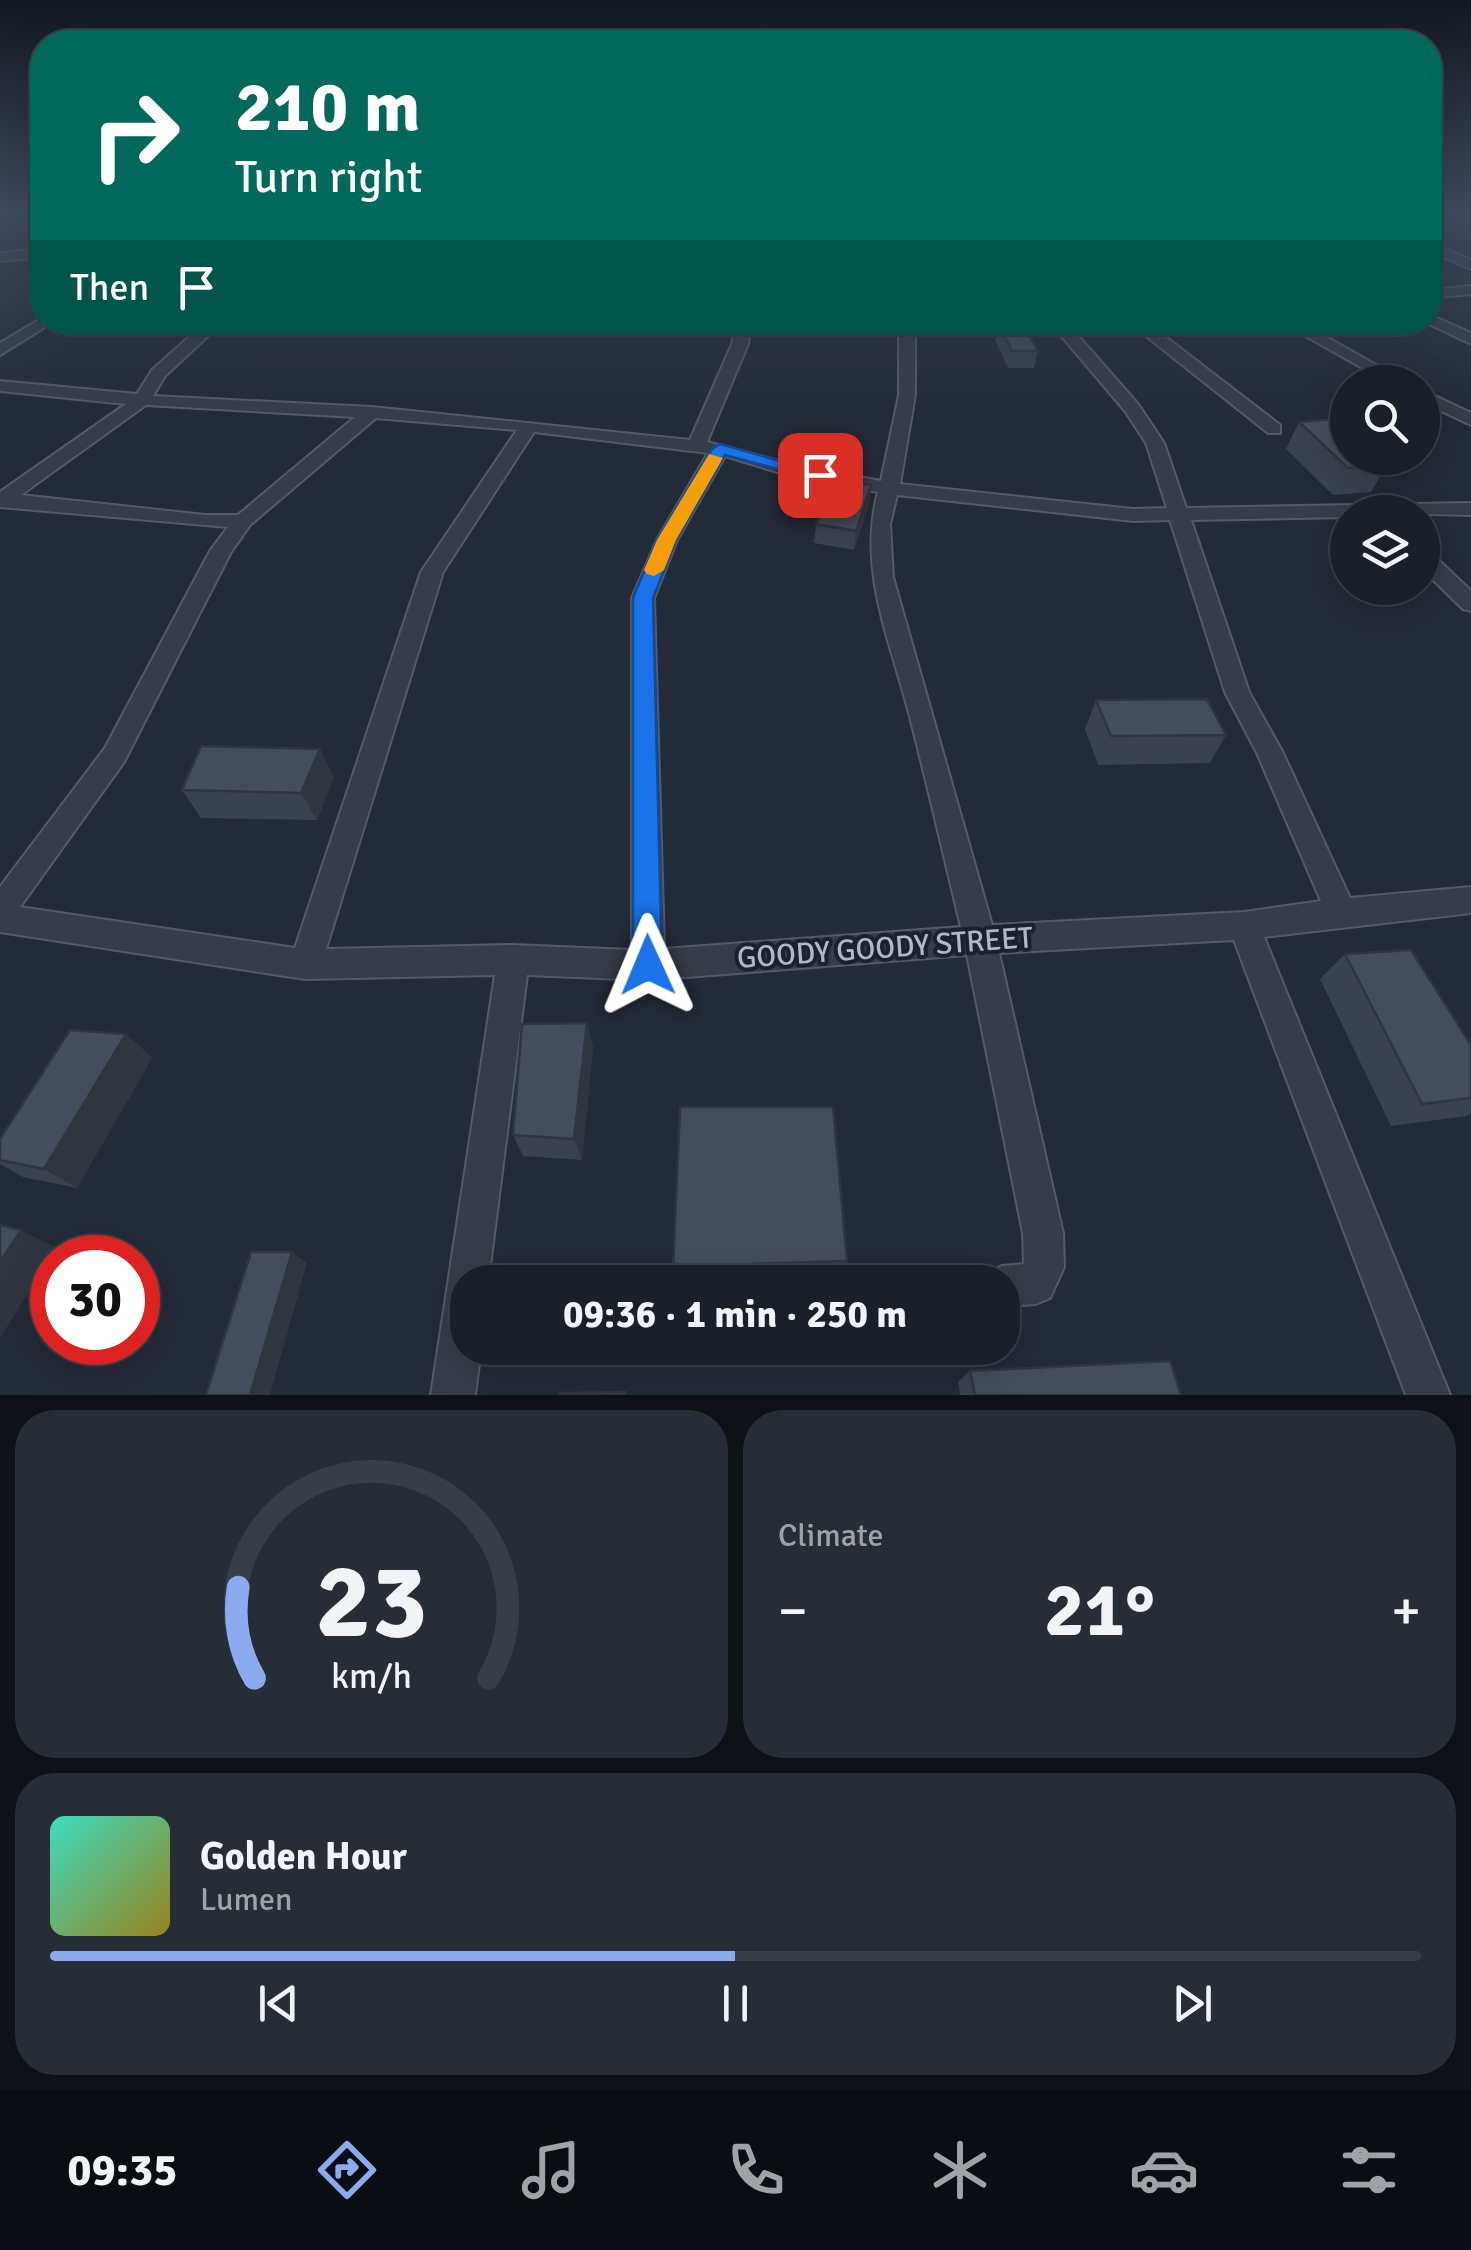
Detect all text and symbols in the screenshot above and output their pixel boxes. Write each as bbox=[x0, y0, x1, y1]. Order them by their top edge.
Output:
text: 210 m bbox=[235, 64, 420, 150]
icon: right bbox=[70, 70, 200, 200]
text: Turn right bbox=[235, 150, 423, 205]
icon: arrive bbox=[169, 260, 224, 315]
text: Then bbox=[70, 264, 149, 311]
map controls bbox=[1330, 365, 1440, 605]
button: search bbox=[1330, 365, 1440, 475]
pin bbox=[778, 433, 863, 518]
icon: arrive bbox=[793, 448, 848, 503]
button: layers bbox=[1330, 495, 1440, 605]
position arrow bbox=[596, 913, 700, 1017]
street label: GOODY GOODY STREET bbox=[736, 919, 1034, 977]
speed limit sign: 30 bbox=[30, 1235, 160, 1365]
text: 09:36 · 1 min · 250 m bbox=[563, 1291, 907, 1338]
text: Climate bbox=[778, 1516, 884, 1555]
text: 23 bbox=[315, 1538, 428, 1666]
text: 21° bbox=[1044, 1564, 1155, 1657]
text: − bbox=[778, 1577, 808, 1645]
text: + bbox=[1391, 1577, 1421, 1645]
text: km/h bbox=[331, 1654, 412, 1698]
text: Golden Hour bbox=[200, 1833, 407, 1880]
text: Lumen bbox=[200, 1880, 292, 1919]
icon: previous bbox=[251, 1976, 306, 2031]
icon: pause bbox=[708, 1976, 763, 2031]
icon: next bbox=[1165, 1976, 1220, 2031]
icon: directions bbox=[312, 2135, 382, 2205]
icon: music bbox=[516, 2135, 586, 2205]
icon: phone bbox=[721, 2135, 791, 2205]
icon: climate bbox=[925, 2135, 995, 2205]
icon: car bbox=[1129, 2135, 1199, 2205]
icon: filters bbox=[1334, 2135, 1404, 2205]
text: 09:35 bbox=[67, 2143, 178, 2198]

